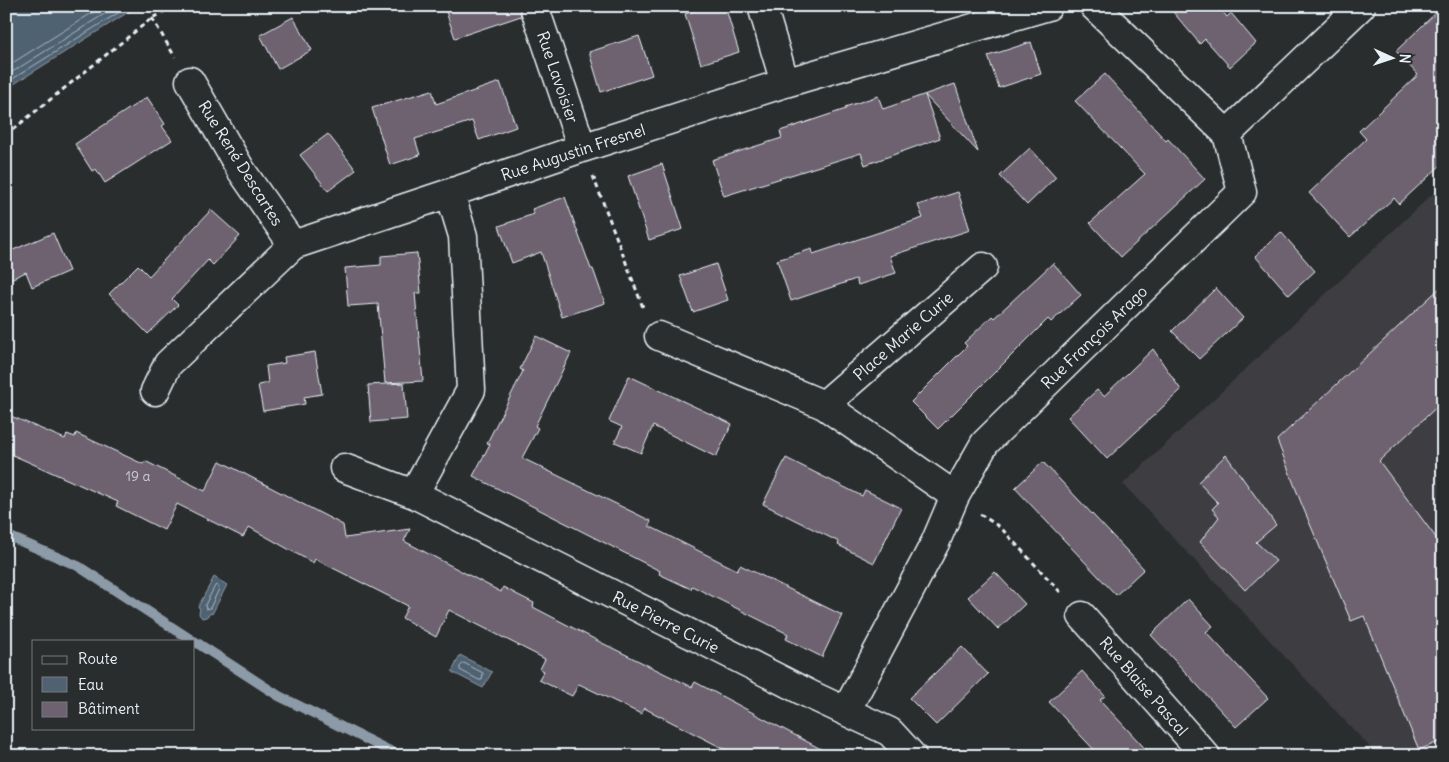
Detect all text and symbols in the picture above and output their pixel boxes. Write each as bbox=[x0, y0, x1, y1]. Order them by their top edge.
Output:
street label: Rue Lavoisier bbox=[533, 28, 583, 126]
north arrow bbox=[1366, 32, 1416, 82]
text: N bbox=[1396, 53, 1414, 64]
street label: Rue René Descartes bbox=[194, 97, 288, 229]
street label: Rue Augustin Fresnel bbox=[498, 119, 648, 185]
street label: Rue François Arago bbox=[1037, 281, 1151, 393]
street label: Place Marie Curie bbox=[849, 287, 957, 385]
house number: 19 a bbox=[126, 467, 150, 485]
street label: Rue Pierre Curie bbox=[609, 587, 723, 657]
street label: Rue Blaise Pascal bbox=[1096, 632, 1192, 740]
legend bbox=[32, 640, 195, 730]
text: Route bbox=[78, 649, 118, 668]
text: Eau bbox=[78, 675, 104, 694]
text: Bâtiment bbox=[78, 699, 140, 718]

